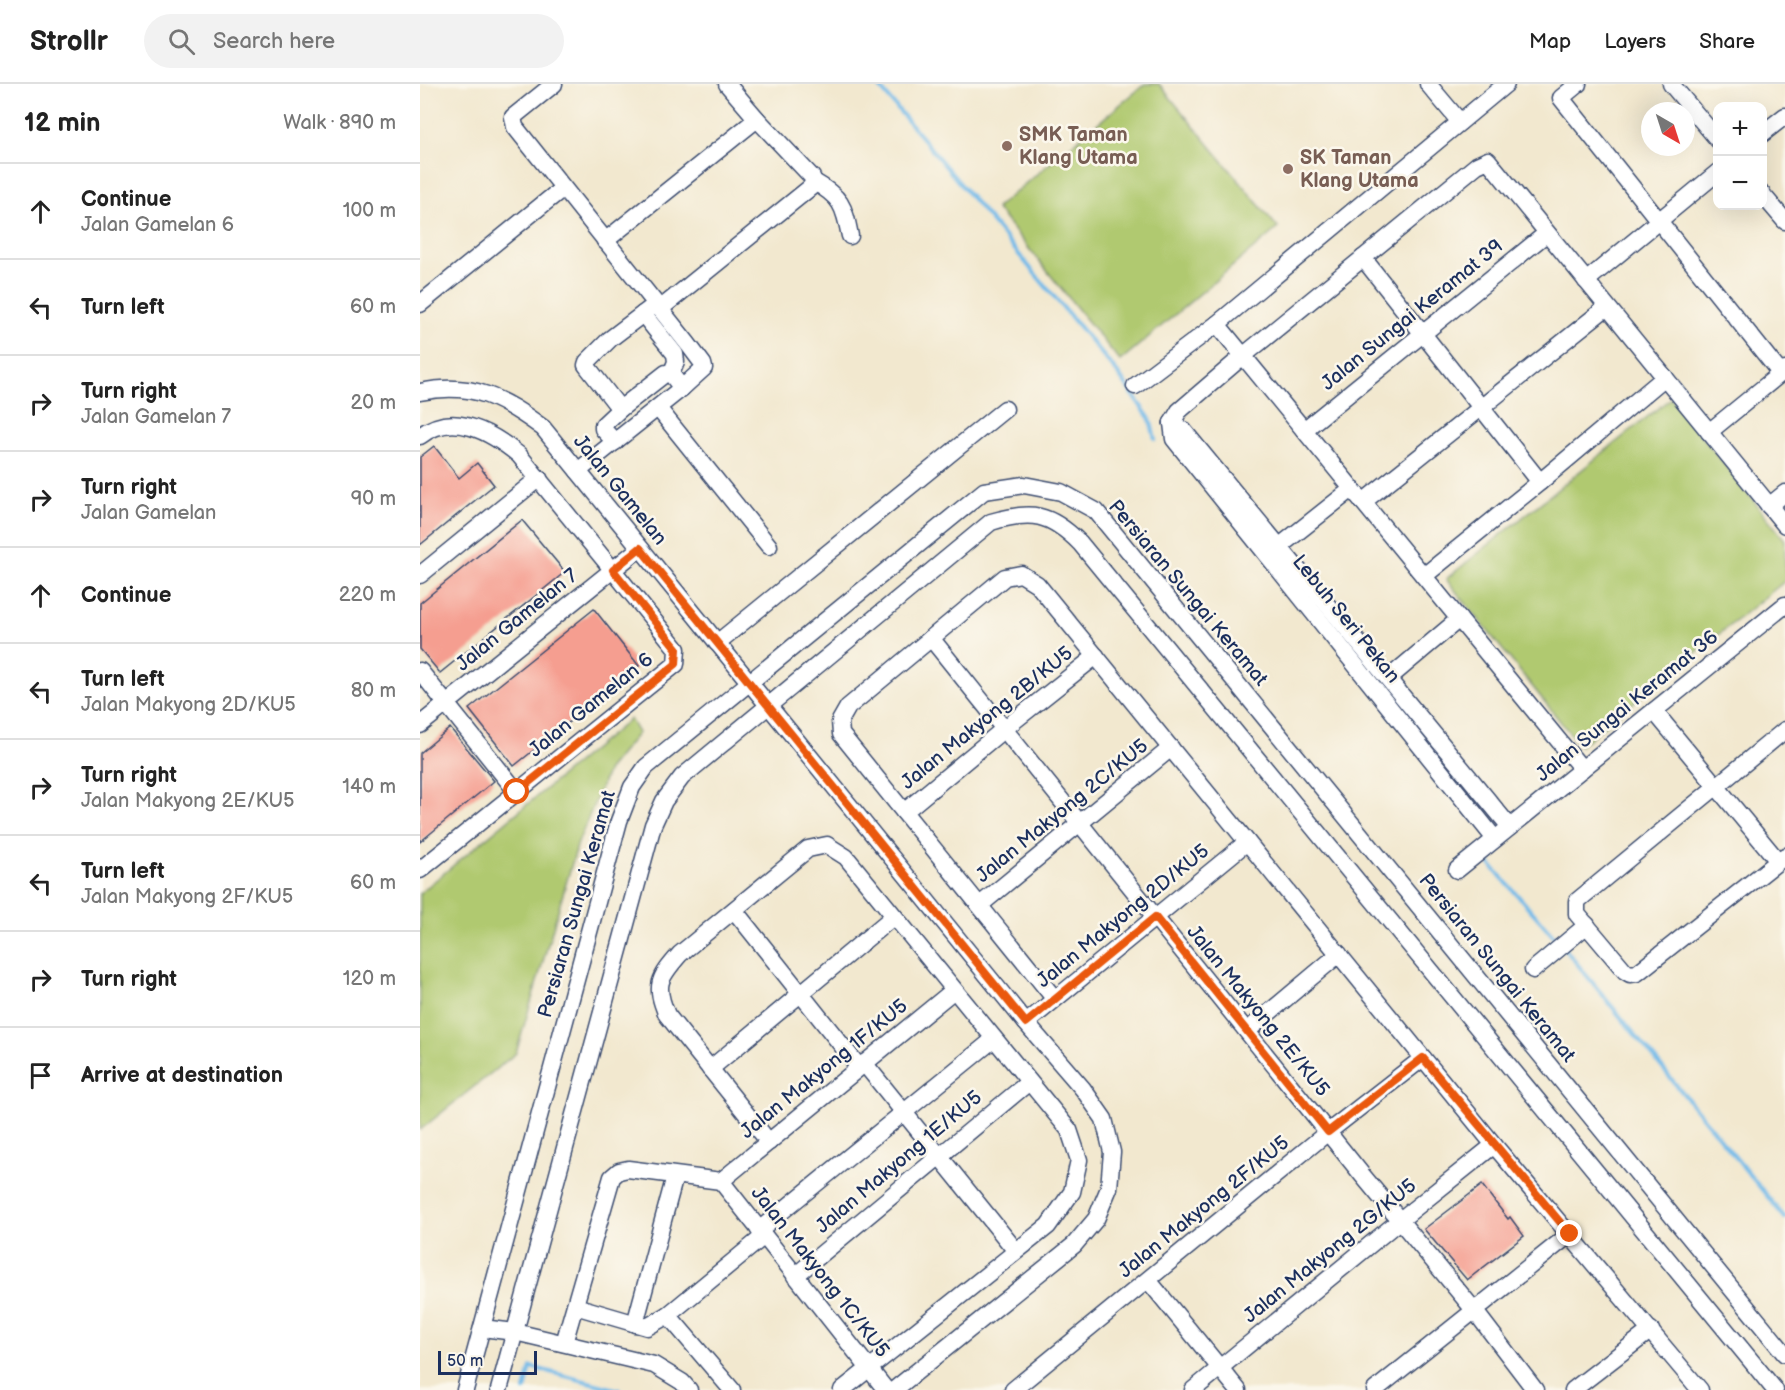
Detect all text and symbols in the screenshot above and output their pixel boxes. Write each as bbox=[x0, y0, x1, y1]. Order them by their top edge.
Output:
search box bbox=[144, 14, 564, 68]
text: Strollr bbox=[30, 25, 108, 58]
icon: search bbox=[165, 25, 198, 58]
text: Search here bbox=[213, 28, 335, 55]
text: Map bbox=[1529, 29, 1571, 54]
text: Layers bbox=[1604, 29, 1666, 54]
text: Share bbox=[1699, 29, 1755, 54]
north arrow bbox=[1641, 102, 1695, 156]
map controls bbox=[1713, 102, 1767, 210]
button: + bbox=[1713, 102, 1767, 156]
text: 12 min bbox=[24, 108, 101, 139]
text: Walk · 890 m bbox=[283, 111, 396, 135]
place label: SMK Taman Klang Utama bbox=[1019, 123, 1138, 170]
marker: SMK Taman Klang Utama bbox=[1000, 139, 1014, 153]
place label: SK Taman Klang Utama bbox=[1300, 146, 1419, 193]
button: − bbox=[1713, 156, 1767, 210]
marker: SK Taman Klang Utama bbox=[1281, 162, 1295, 176]
text: Continue bbox=[81, 186, 171, 213]
icon: ahead bbox=[24, 195, 57, 228]
text: 100 m bbox=[343, 199, 396, 223]
text: Jalan Gamelan 6 bbox=[81, 213, 234, 237]
street label: Jalan Sungai Keramat 39 bbox=[1316, 234, 1508, 396]
icon: left bbox=[24, 291, 57, 324]
text: Turn left bbox=[81, 294, 165, 321]
text: 60 m bbox=[350, 295, 396, 319]
text: Turn right bbox=[81, 378, 177, 405]
icon: right bbox=[24, 387, 57, 420]
text: 20 m bbox=[351, 391, 396, 415]
text: Jalan Gamelan 7 bbox=[81, 405, 231, 429]
street label: Jalan Gamelan bbox=[568, 430, 672, 550]
text: Turn right bbox=[81, 474, 177, 501]
icon: right bbox=[24, 483, 57, 516]
text: 90 m bbox=[351, 487, 396, 511]
street label: Persiaran Sungai Keramat bbox=[1103, 495, 1273, 691]
text: Jalan Gamelan bbox=[81, 501, 216, 525]
street label: Lebuh Seri Pekan bbox=[1287, 550, 1405, 688]
street label: Jalan Gamelan 7 bbox=[451, 563, 583, 677]
icon: ahead bbox=[24, 579, 57, 612]
text: Continue bbox=[81, 582, 171, 609]
text: 220 m bbox=[339, 583, 396, 607]
street label: Jalan Sungai Keramat 36 bbox=[1531, 625, 1723, 787]
street label: Jalan Makyong 2B/KU5 bbox=[896, 641, 1078, 795]
street label: Jalan Gamelan 6 bbox=[524, 648, 658, 762]
text: Turn left bbox=[81, 666, 165, 693]
icon: left bbox=[24, 675, 57, 708]
text: 80 m bbox=[351, 679, 396, 703]
text: Jalan Makyong 2D/KU5 bbox=[81, 693, 296, 717]
street label: Jalan Makyong 2C/KU5 bbox=[971, 734, 1153, 888]
text: Turn right bbox=[81, 762, 177, 789]
icon: right bbox=[24, 771, 57, 804]
text: 140 m bbox=[342, 775, 396, 799]
route start bbox=[503, 778, 529, 804]
street label: Persiaran Sungai Keramat bbox=[533, 788, 621, 1020]
text: Jalan Makyong 2E/KU5 bbox=[81, 789, 295, 813]
street label: Jalan Makyong 2D/KU5 bbox=[1032, 839, 1214, 993]
text: Turn left bbox=[81, 858, 165, 885]
icon: left bbox=[24, 867, 57, 900]
street label: Persiaran Sungai Keramat bbox=[1414, 869, 1580, 1067]
text: 60 m bbox=[350, 871, 396, 895]
text: Jalan Makyong 2F/KU5 bbox=[81, 885, 293, 909]
street label: Jalan Makyong 2E/KU5 bbox=[1181, 920, 1335, 1102]
icon: right bbox=[24, 963, 57, 996]
text: Turn right bbox=[81, 966, 177, 993]
text: 120 m bbox=[343, 967, 396, 991]
street label: Jalan Makyong 1F/KU5 bbox=[736, 994, 912, 1144]
icon: arrive bbox=[24, 1059, 57, 1092]
text: Arrive at destination bbox=[81, 1062, 283, 1089]
street label: Jalan Makyong 1E/KU5 bbox=[811, 1085, 987, 1239]
street label: Jalan Makyong 2F/KU5 bbox=[1114, 1131, 1294, 1283]
street label: Jalan Makyong 2G/KU5 bbox=[1239, 1174, 1421, 1328]
street label: Jalan Makyong 1C/KU5 bbox=[746, 1182, 894, 1362]
route end bbox=[1556, 1220, 1582, 1246]
scale bar bbox=[438, 1348, 537, 1376]
text: 50 m bbox=[447, 1352, 483, 1371]

